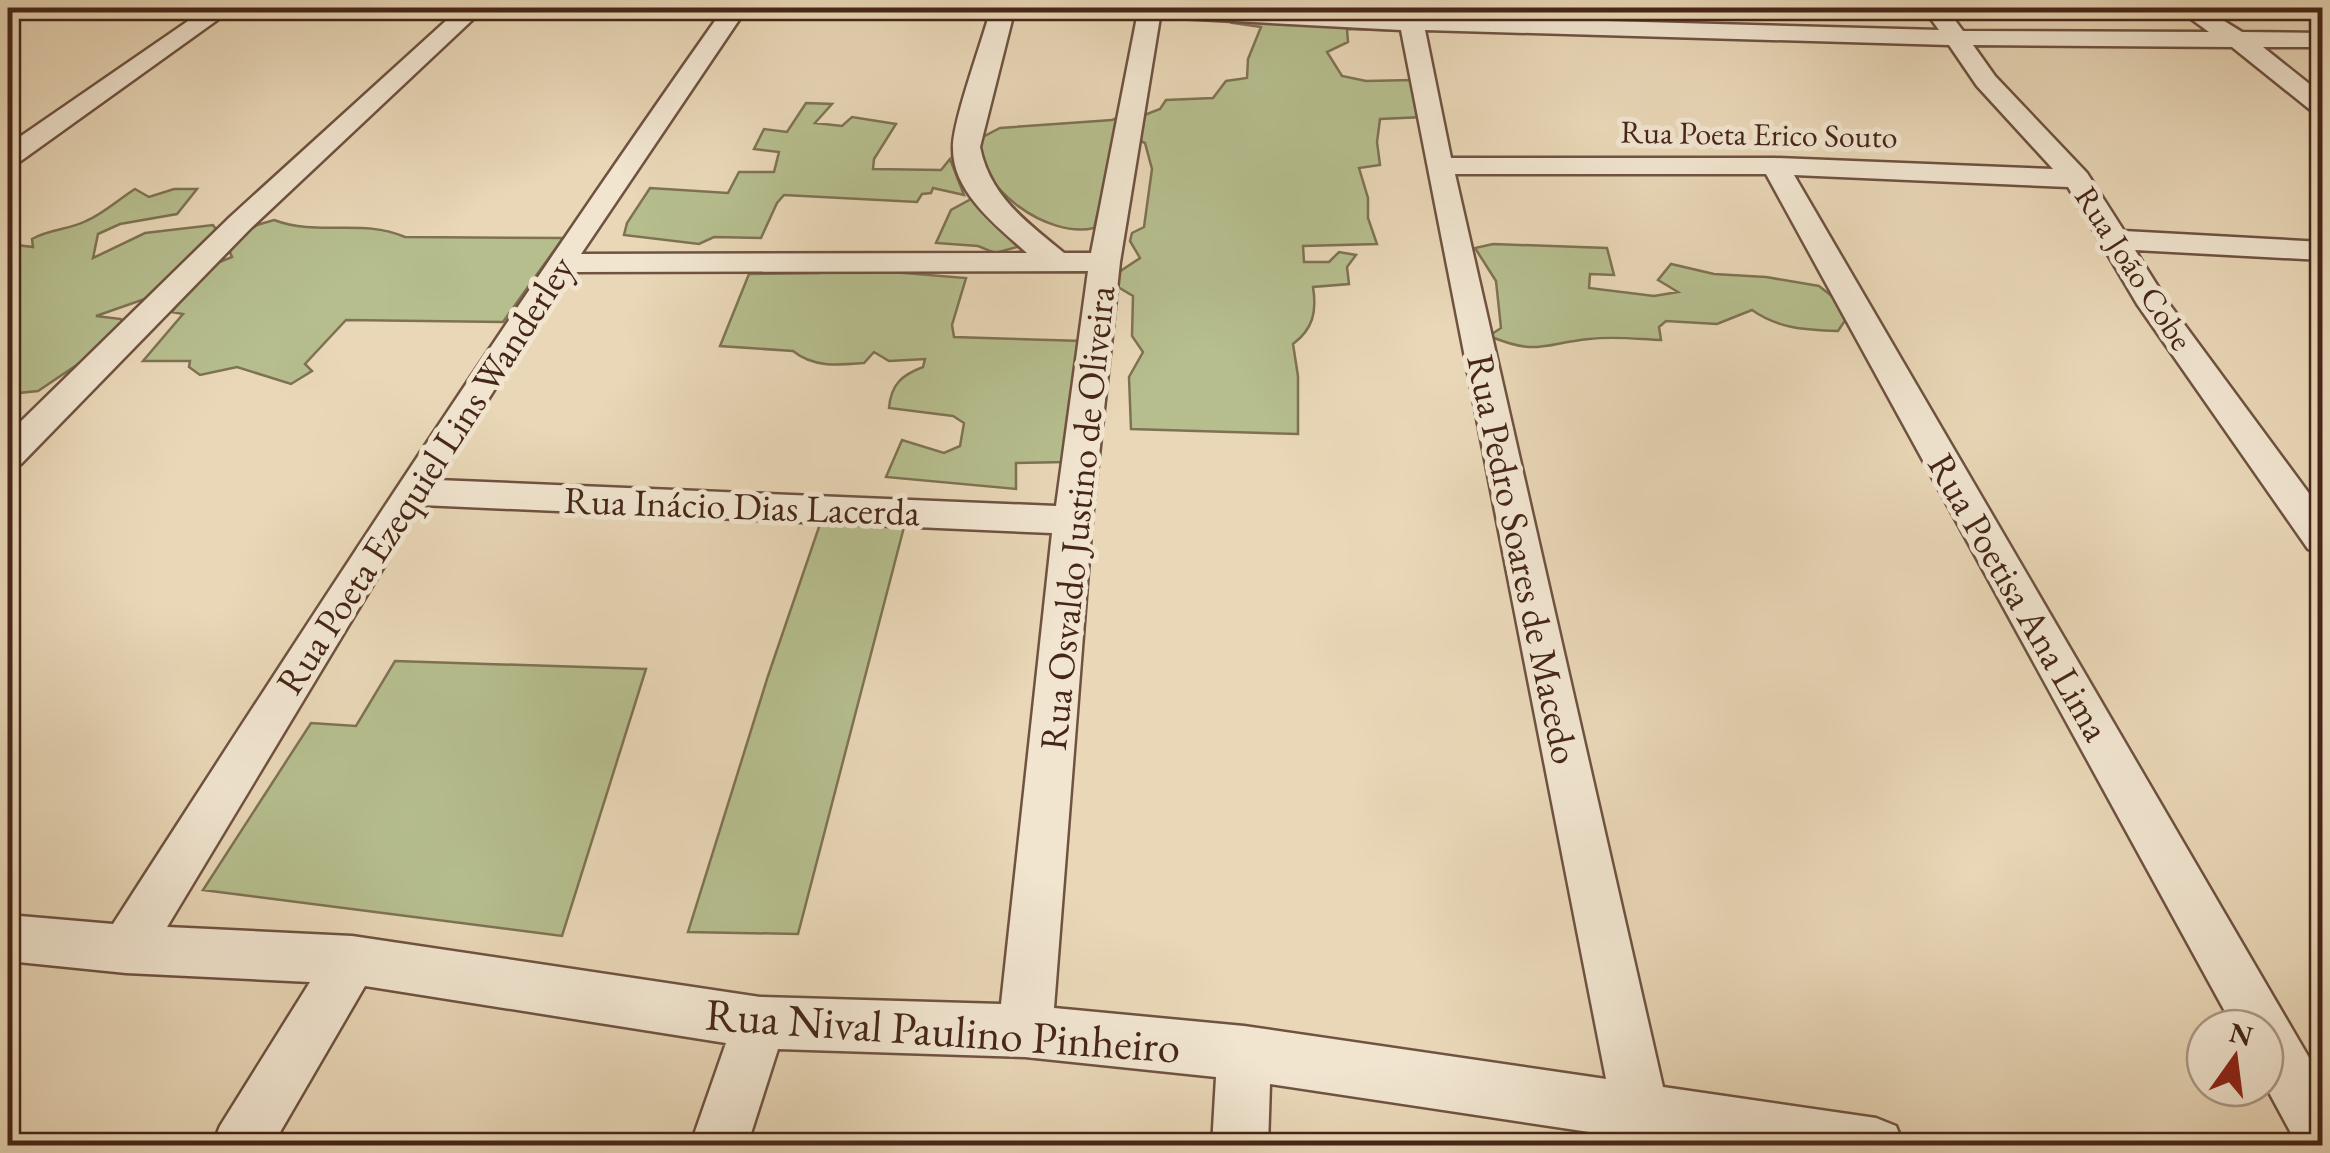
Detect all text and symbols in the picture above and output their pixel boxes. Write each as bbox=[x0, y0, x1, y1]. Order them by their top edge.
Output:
street label: Rua Poeta Erico Souto bbox=[1620, 111, 1898, 157]
street label: Rua João Cobe bbox=[2065, 178, 2203, 358]
street label: Rua Poeta Ezequiel Lins Wanderley bbox=[264, 246, 585, 703]
street label: Rua Osvaldo Justino de Oliveira bbox=[1028, 282, 1125, 753]
street label: Rua Pedro Soares de Macedo bbox=[1456, 350, 1591, 768]
street label: Rua Poetisa Ana Lima bbox=[1917, 444, 2122, 750]
street label: Rua Inácio Dias Lacerda bbox=[563, 475, 922, 536]
street label: Rua Nival Paulino Pinheiro bbox=[704, 984, 1182, 1076]
north arrow bbox=[2185, 1008, 2285, 1108]
text: N bbox=[2226, 1014, 2257, 1054]

